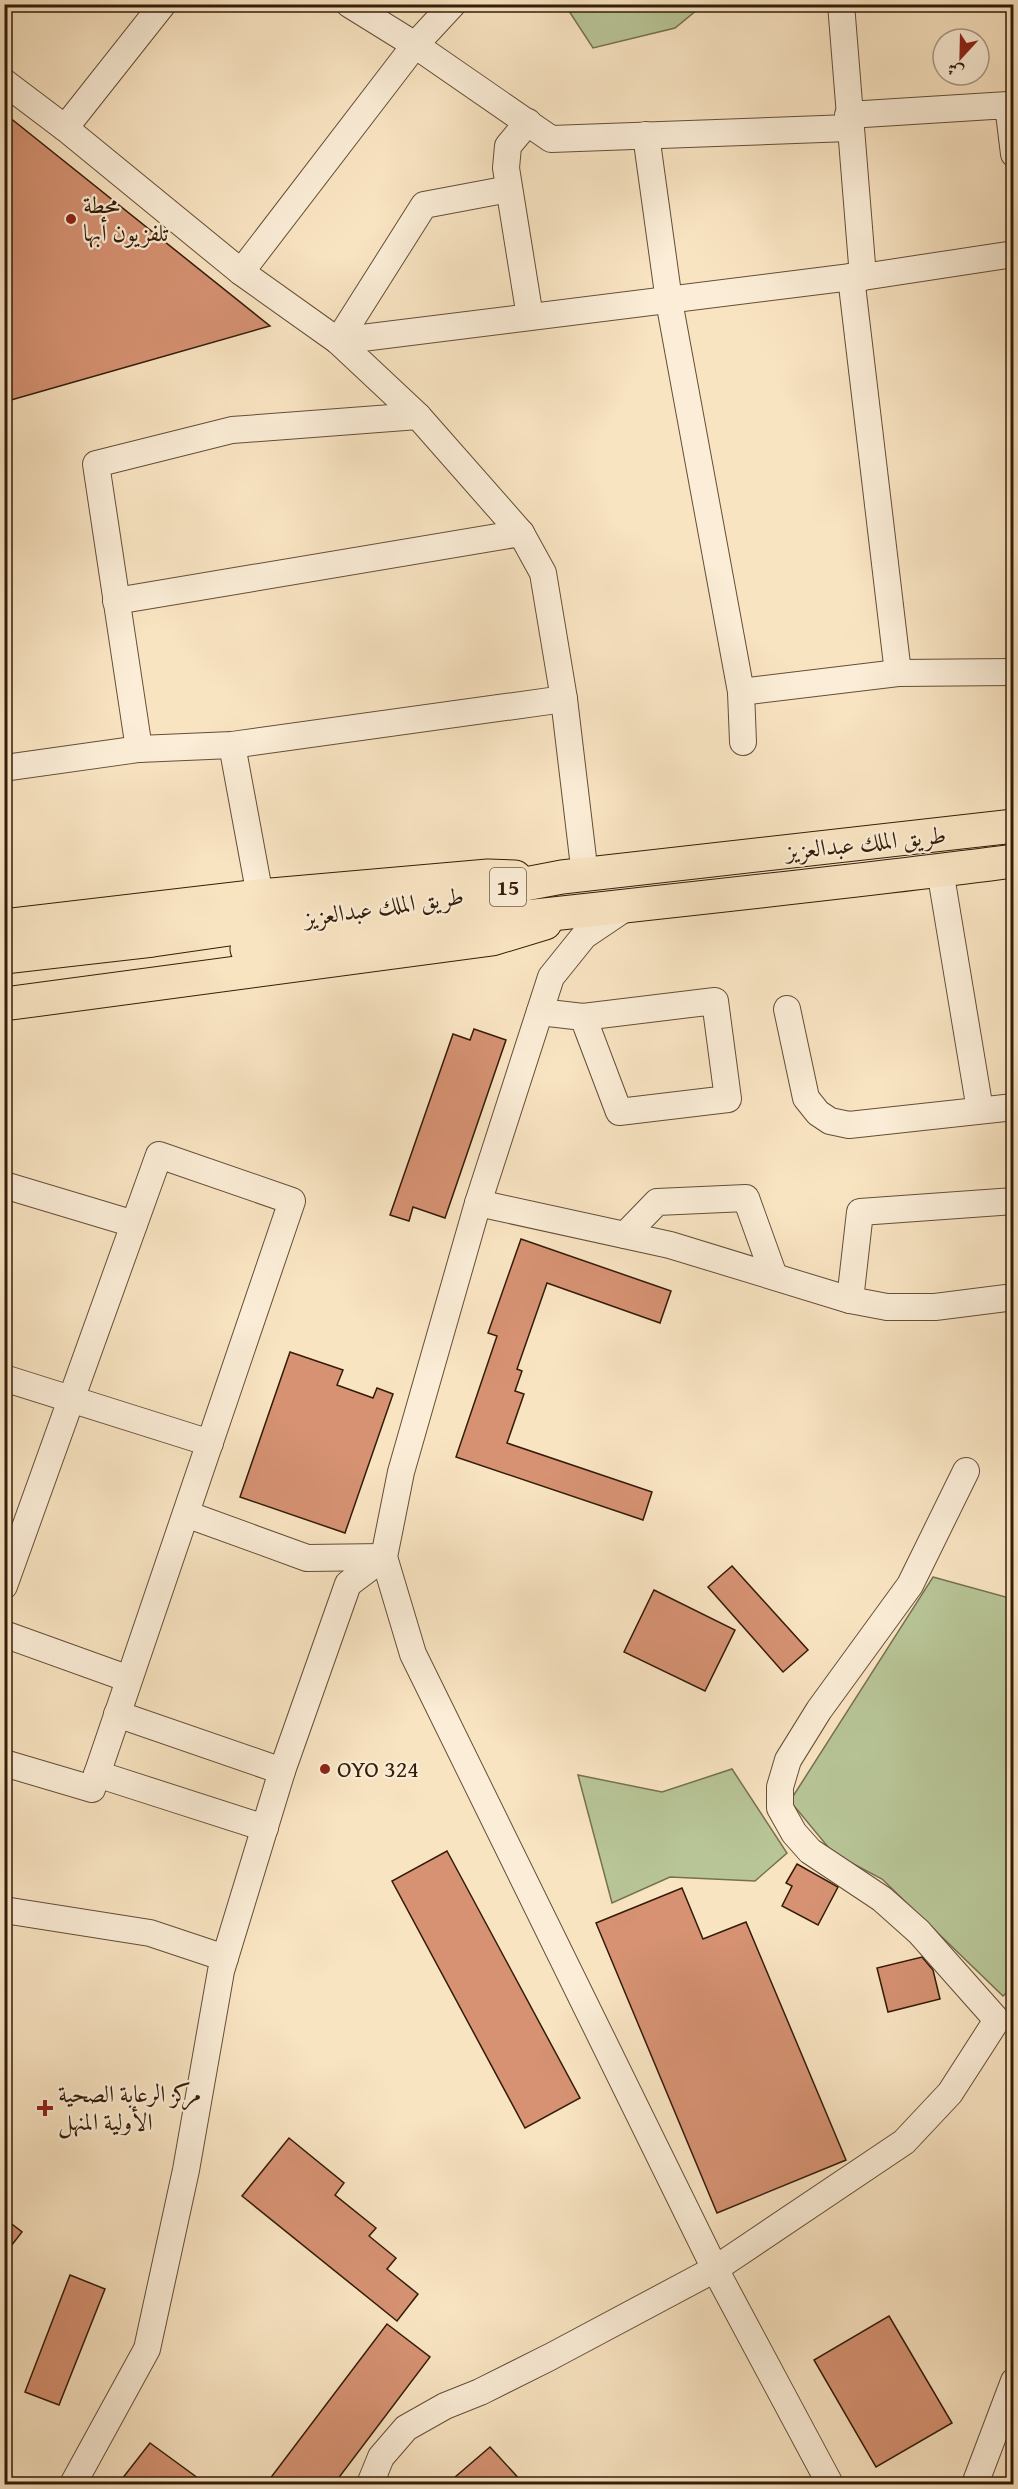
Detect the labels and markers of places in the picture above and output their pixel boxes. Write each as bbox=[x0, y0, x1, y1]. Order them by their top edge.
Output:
place label: محطة تلفزيون أبها bbox=[83, 187, 169, 250]
marker: محطة تلفزيون أبها bbox=[64, 212, 78, 226]
place label: OYO 324 bbox=[337, 1751, 419, 1786]
marker: OYO 324 bbox=[318, 1762, 332, 1776]
place label: مركز الرعاية الصحية الأولية المنهل bbox=[58, 2076, 201, 2139]
marker: مركز الرعاية الصحية الأولية المنهل bbox=[36, 2099, 54, 2117]

